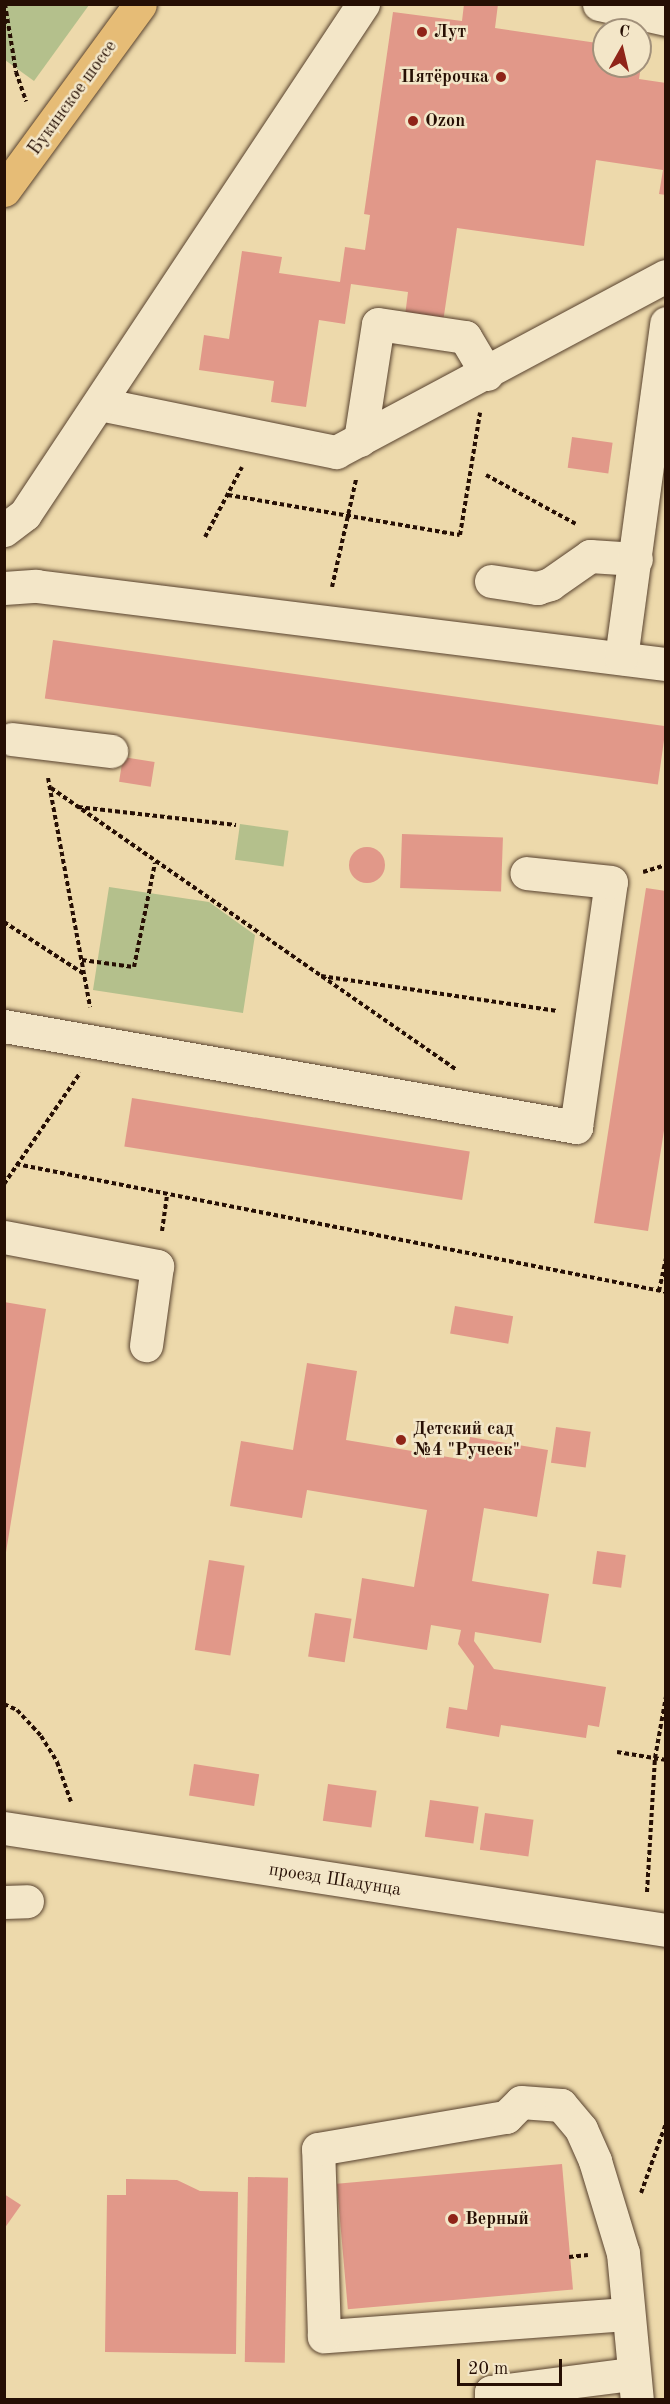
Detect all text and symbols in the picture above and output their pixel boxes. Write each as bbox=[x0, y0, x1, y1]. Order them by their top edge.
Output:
north arrow bbox=[592, 18, 652, 78]
place label: Лут bbox=[434, 21, 466, 43]
text: С bbox=[618, 23, 631, 41]
marker: Лут bbox=[415, 25, 429, 39]
street label: Букинское шоссе bbox=[24, 36, 122, 160]
place label: Пятёрочка bbox=[401, 66, 489, 88]
marker: Пятёрочка bbox=[494, 70, 508, 84]
place label: Ozon bbox=[425, 110, 465, 132]
marker: Ozon bbox=[406, 114, 420, 128]
place label: Детский сад №4 "Ручеек" bbox=[413, 1419, 520, 1462]
marker: Детский сад №4 "Ручеек" bbox=[394, 1433, 408, 1447]
street label: проезд Шадунца bbox=[267, 1859, 403, 1901]
place label: Верный bbox=[465, 2208, 529, 2230]
marker: Верный bbox=[446, 2212, 460, 2226]
scale bar bbox=[460, 2347, 565, 2385]
text: 20 m bbox=[468, 2360, 508, 2378]

